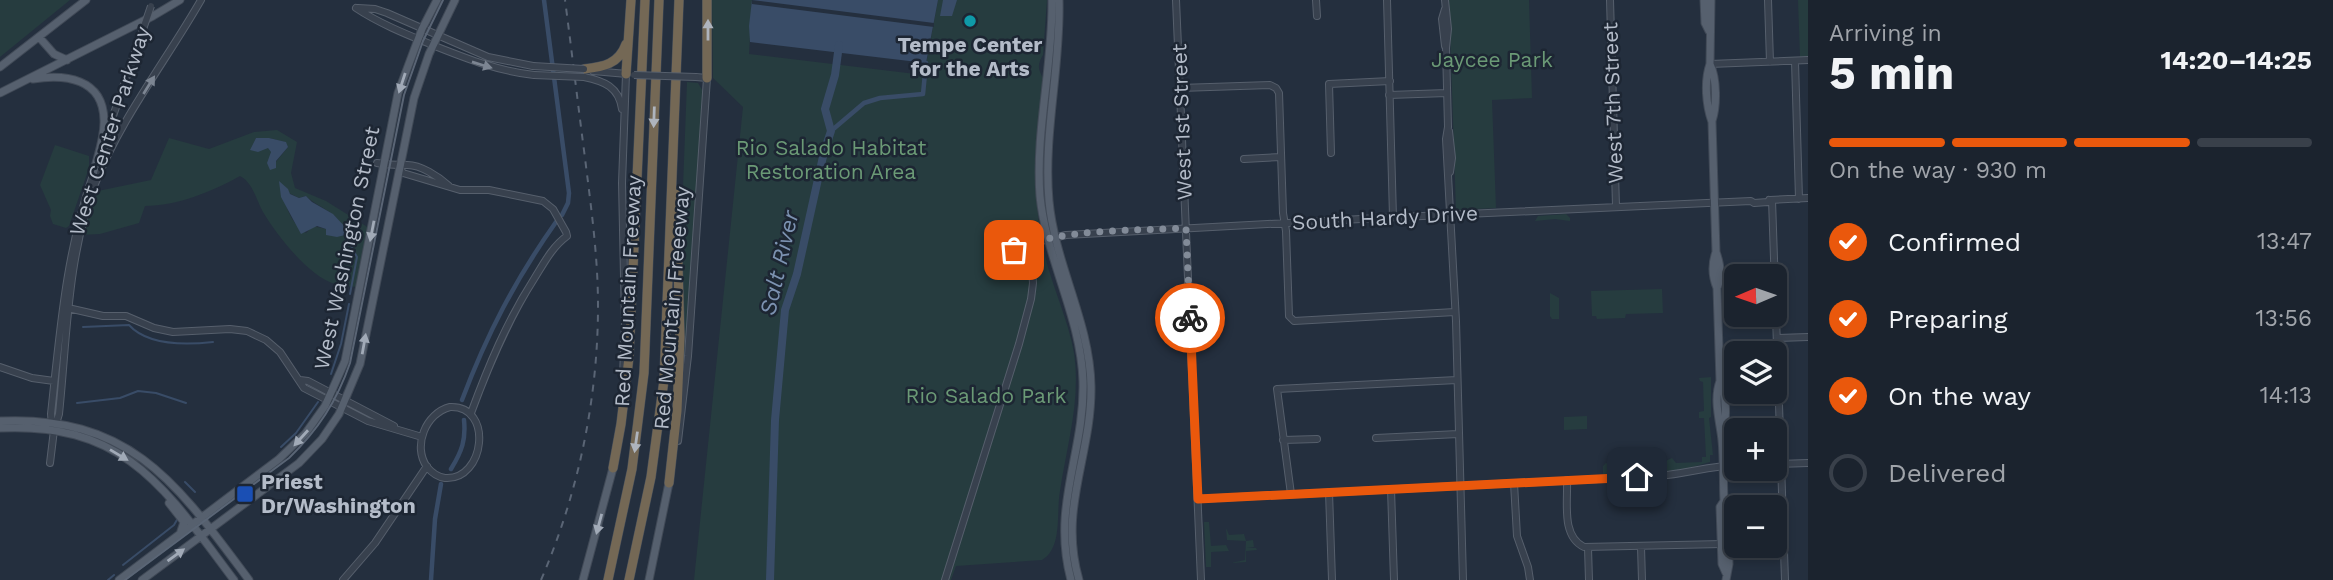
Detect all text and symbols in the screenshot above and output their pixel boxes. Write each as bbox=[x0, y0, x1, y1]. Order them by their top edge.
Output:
marker: Tempe Center for the Arts bbox=[962, 13, 978, 29]
one-way arrow bbox=[702, 19, 714, 41]
text: Arriving in bbox=[1829, 20, 1942, 47]
street label: West 7th Street bbox=[1597, 22, 1628, 184]
street label: West Center Parkway bbox=[64, 23, 155, 239]
place label: Tempe Center for the Arts bbox=[898, 32, 1042, 81]
street label: West 1st Street bbox=[1166, 43, 1197, 201]
text: 14:20–14:25 bbox=[2160, 45, 2312, 75]
text: 5 min bbox=[1829, 46, 1954, 100]
park label: Jaycee Park bbox=[1431, 47, 1553, 72]
one-way arrow bbox=[472, 60, 493, 70]
one-way arrow bbox=[396, 73, 407, 94]
one-way arrow bbox=[143, 75, 156, 95]
one-way arrow bbox=[649, 106, 660, 128]
street label: West Washington Street bbox=[309, 124, 385, 372]
park label: Rio Salado Habitat Restoration Area bbox=[736, 135, 926, 184]
text: On the way · 930 m bbox=[1829, 157, 2047, 184]
street label: Red Mountain Freeway bbox=[609, 174, 646, 408]
street label: Red Mountain Freeeway bbox=[648, 185, 695, 431]
street label: South Hardy Drive bbox=[1291, 200, 1479, 235]
water label: Salt River bbox=[754, 207, 805, 318]
one-way arrow bbox=[366, 220, 377, 242]
pin bbox=[984, 220, 1044, 280]
icon: check bbox=[1829, 223, 1867, 261]
text: Confirmed bbox=[1888, 227, 2021, 257]
text: 13:47 bbox=[2257, 228, 2312, 255]
icon: bag bbox=[995, 231, 1033, 269]
north arrow bbox=[1724, 264, 1787, 327]
map controls bbox=[1724, 264, 1787, 558]
courier bbox=[1155, 283, 1225, 353]
icon: bike bbox=[1171, 299, 1209, 337]
icon: check bbox=[1829, 300, 1867, 338]
text: Preparing bbox=[1888, 304, 2008, 334]
text: 13:56 bbox=[2255, 305, 2312, 332]
one-way arrow bbox=[359, 333, 370, 355]
button: layers bbox=[1724, 341, 1787, 404]
icon: check bbox=[1829, 377, 1867, 415]
text: On the way bbox=[1888, 381, 2031, 411]
text: 14:13 bbox=[2260, 382, 2312, 409]
park label: Rio Salado Park bbox=[906, 383, 1066, 408]
button: + bbox=[1724, 418, 1787, 481]
one-way arrow bbox=[293, 429, 309, 447]
one-way arrow bbox=[630, 431, 641, 453]
pin bbox=[1607, 447, 1667, 507]
one-way arrow bbox=[110, 449, 129, 461]
icon: home bbox=[1618, 458, 1656, 496]
text: Delivered bbox=[1888, 458, 2007, 488]
place label: Priest Dr/Washington bbox=[261, 469, 416, 518]
marker: Priest Dr/Washington bbox=[235, 484, 255, 504]
button: − bbox=[1724, 495, 1787, 558]
one-way arrow bbox=[593, 513, 604, 535]
one-way arrow bbox=[167, 549, 185, 563]

